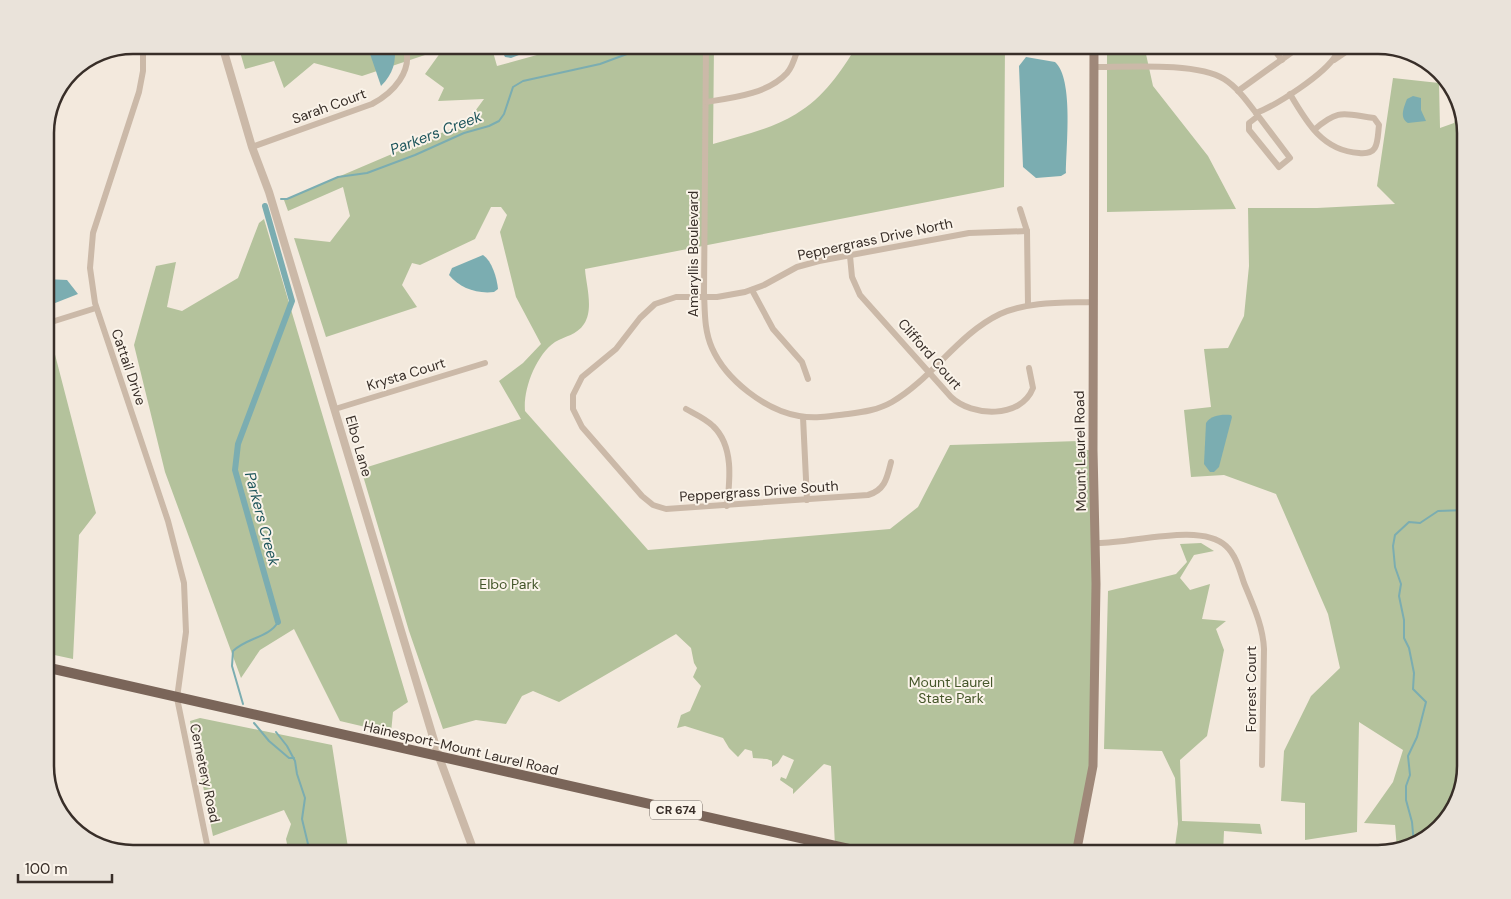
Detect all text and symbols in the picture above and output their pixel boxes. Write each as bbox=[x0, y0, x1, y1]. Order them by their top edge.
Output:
street label: Sarah Court bbox=[290, 84, 368, 128]
water label: Parkers Creek bbox=[387, 106, 485, 160]
street label: Amaryllis Boulevard bbox=[684, 191, 702, 317]
street label: Peppergrass Drive North bbox=[796, 214, 954, 264]
street label: Clifford Court bbox=[894, 315, 966, 393]
street label: Cattail Drive bbox=[108, 327, 150, 408]
street label: Krysta Court bbox=[364, 354, 448, 394]
street label: Mount Laurel Road bbox=[1070, 391, 1090, 511]
street label: Elbo Lane bbox=[342, 413, 376, 479]
water label: Parkers Creek bbox=[240, 470, 284, 569]
street label: Peppergrass Drive South bbox=[679, 476, 839, 506]
park label: Elbo Park bbox=[479, 575, 539, 593]
street label: Forrest Court bbox=[1242, 646, 1260, 732]
park label: Mount Laurel State Park bbox=[909, 673, 993, 707]
street label: Hainesport-Mount Laurel Road bbox=[362, 717, 560, 779]
street label: Cemetery Road bbox=[186, 722, 224, 824]
road number: CR 674 bbox=[650, 800, 702, 820]
scale bar bbox=[18, 852, 111, 884]
text: 100 m bbox=[25, 859, 68, 879]

